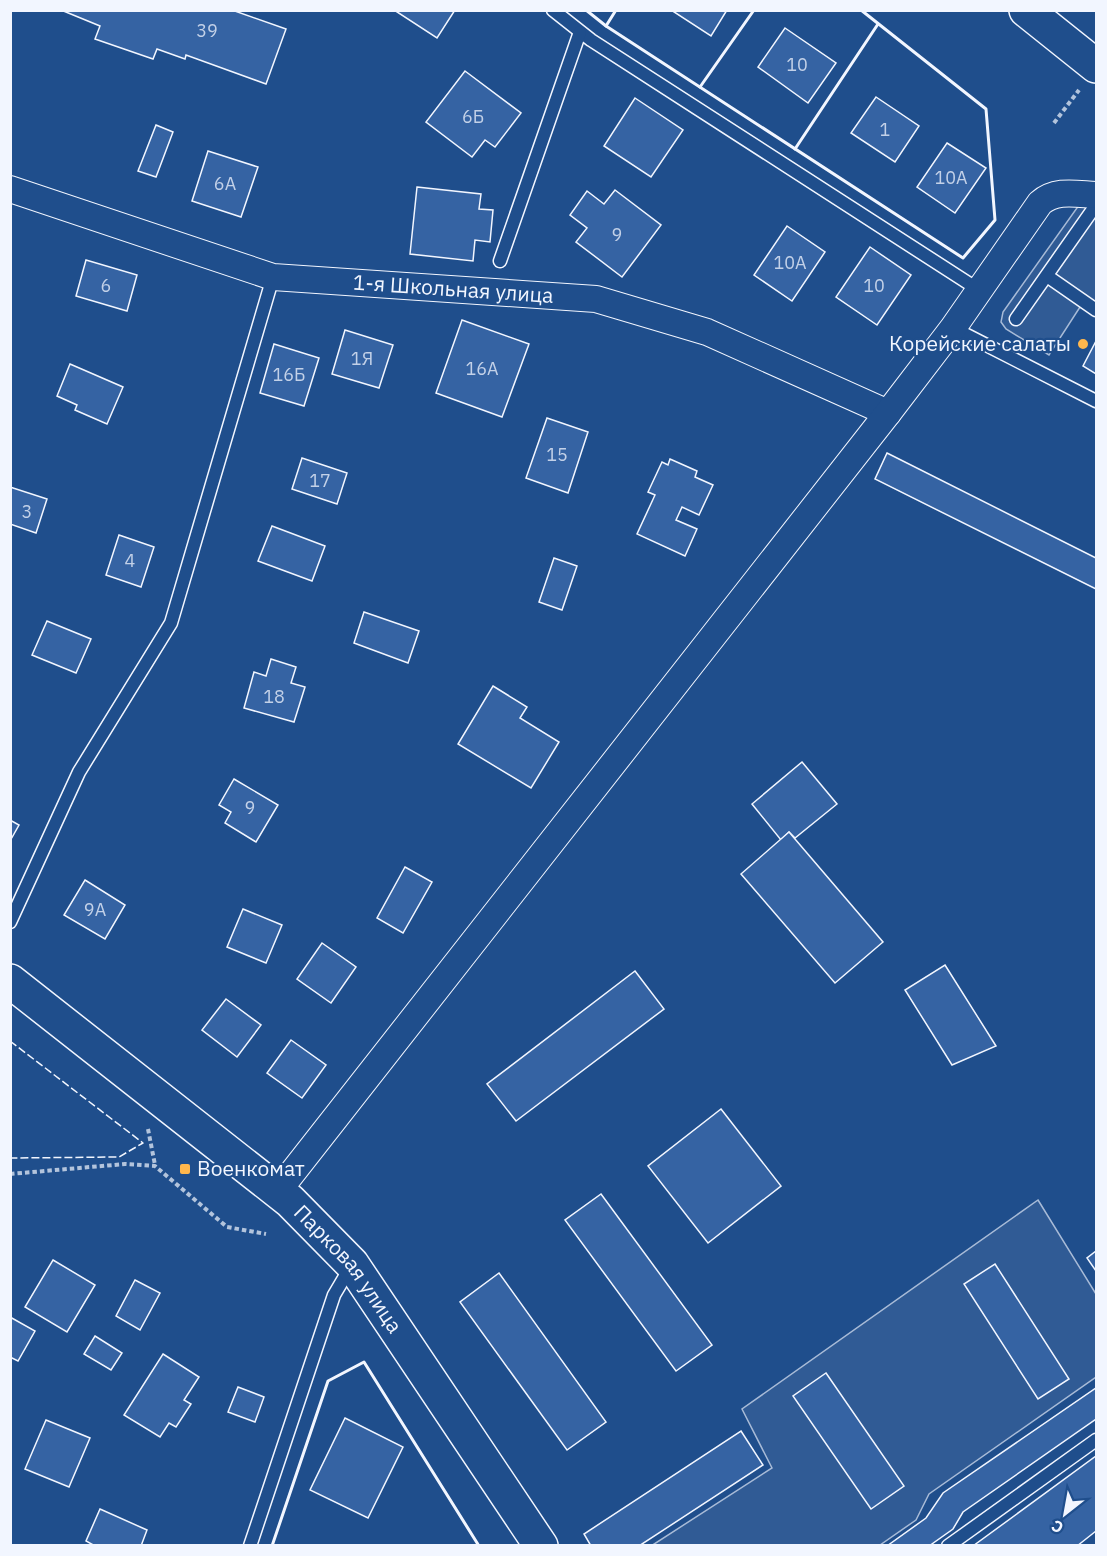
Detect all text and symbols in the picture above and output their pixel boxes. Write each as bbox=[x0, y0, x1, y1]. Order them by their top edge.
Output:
house number: 39 bbox=[196, 19, 218, 42]
house number: 10 bbox=[786, 53, 808, 76]
house number: 6Б bbox=[462, 105, 484, 128]
house number: 1 bbox=[880, 118, 890, 141]
house number: 10А bbox=[934, 166, 968, 189]
house number: 6А bbox=[214, 172, 237, 195]
house number: 9 bbox=[612, 223, 622, 246]
house number: 10А bbox=[773, 251, 807, 274]
street label: 1-я Школьная улица bbox=[352, 267, 555, 309]
house number: 6 bbox=[101, 274, 111, 297]
house number: 10 bbox=[863, 274, 885, 297]
place label: Корейские салаты bbox=[889, 329, 1071, 357]
marker: Корейские салаты bbox=[1076, 337, 1090, 351]
house number: 1Я bbox=[351, 347, 373, 370]
house number: 16А bbox=[465, 357, 499, 380]
house number: 16Б bbox=[272, 363, 306, 386]
house number: 15 bbox=[546, 443, 568, 466]
house number: 17 bbox=[309, 469, 331, 492]
house number: 3 bbox=[22, 500, 32, 523]
house number: 4 bbox=[125, 549, 136, 572]
house number: 18 bbox=[263, 685, 285, 708]
house number: 9 bbox=[245, 796, 255, 819]
house number: 9А bbox=[84, 898, 107, 921]
place label: Военкомат bbox=[197, 1154, 305, 1182]
marker: Военкомат bbox=[178, 1162, 192, 1176]
street label: Парковая улица bbox=[288, 1198, 409, 1338]
north arrow bbox=[1035, 1484, 1095, 1544]
text: С bbox=[1048, 1516, 1067, 1538]

